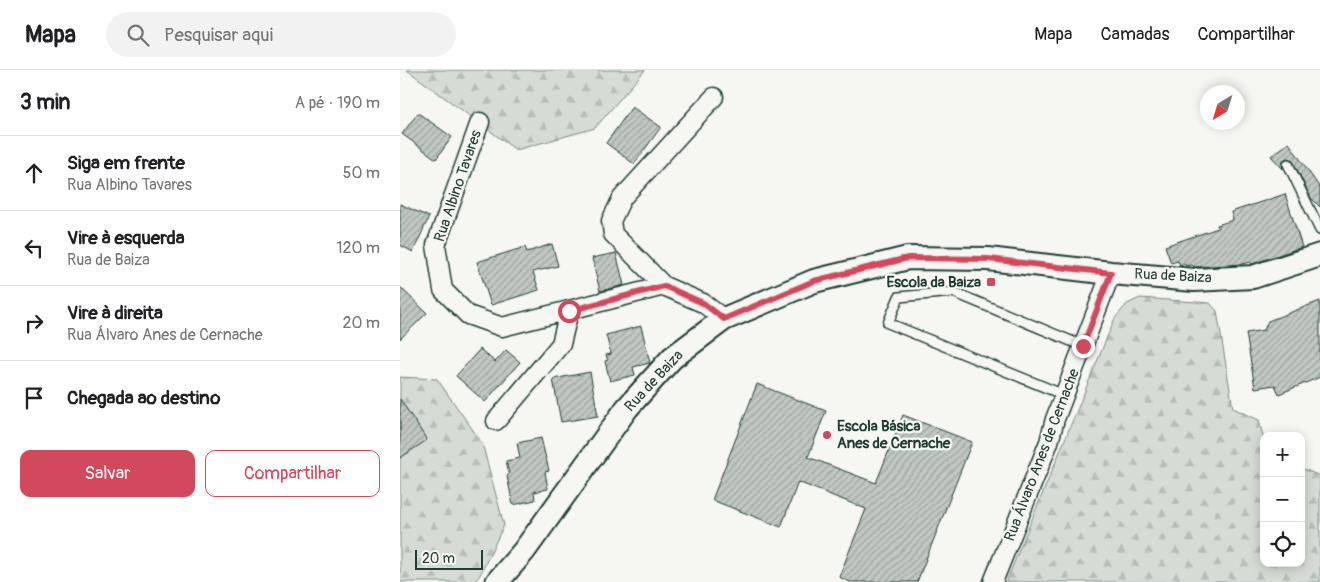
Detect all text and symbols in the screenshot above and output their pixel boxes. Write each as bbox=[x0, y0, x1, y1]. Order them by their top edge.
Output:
search box bbox=[106, 12, 456, 57]
text: Mapa bbox=[25, 20, 76, 49]
icon: search bbox=[124, 21, 152, 49]
text: Pesquisar aqui bbox=[164, 23, 273, 47]
text: Mapa bbox=[1034, 23, 1072, 46]
text: Camadas bbox=[1100, 23, 1170, 46]
text: Compartilhar bbox=[1198, 23, 1295, 46]
north arrow bbox=[1200, 85, 1245, 130]
text: 3 min bbox=[20, 89, 70, 116]
text: A pé · 190 m bbox=[295, 93, 380, 113]
street label: Rua Albino Tavares bbox=[430, 127, 486, 244]
text: Siga em frente bbox=[67, 151, 185, 175]
icon: ahead bbox=[20, 159, 48, 187]
text: 50 m bbox=[343, 163, 380, 183]
text: Rua Albino Tavares bbox=[67, 175, 192, 195]
text: Vire à esquerda bbox=[67, 226, 185, 250]
icon: left bbox=[20, 234, 48, 262]
text: 120 m bbox=[336, 238, 380, 258]
text: Rua de Baiza bbox=[67, 250, 150, 270]
street label: Rua de Baiza bbox=[1134, 264, 1212, 288]
place label: Escola da Baiza bbox=[887, 273, 981, 292]
marker: Escola da Baiza bbox=[985, 276, 997, 288]
route start bbox=[558, 300, 581, 323]
text: Vire à direita bbox=[67, 301, 163, 325]
icon: right bbox=[20, 309, 48, 337]
text: 20 m bbox=[342, 313, 380, 333]
text: Rua Álvaro Anes de Cernache bbox=[67, 325, 263, 345]
route end bbox=[1072, 335, 1095, 358]
street label: Rua de Baiza bbox=[621, 346, 687, 416]
street label: Rua Álvaro Anes de Cernache bbox=[1000, 365, 1084, 544]
icon: arrive bbox=[20, 384, 48, 412]
text: Chegada ao destino bbox=[67, 386, 220, 410]
place label: Escola Básica Anes de Cernache bbox=[837, 417, 951, 453]
marker: Escola Básica Anes de Cernache bbox=[821, 429, 833, 441]
map controls bbox=[1260, 432, 1305, 567]
button: + bbox=[1260, 432, 1305, 477]
button: Salvar bbox=[20, 450, 195, 497]
button: Compartilhar bbox=[205, 450, 380, 497]
button: − bbox=[1260, 477, 1305, 522]
button: locate bbox=[1260, 522, 1305, 567]
scale bar bbox=[415, 547, 482, 570]
text: 20 m bbox=[422, 550, 455, 567]

